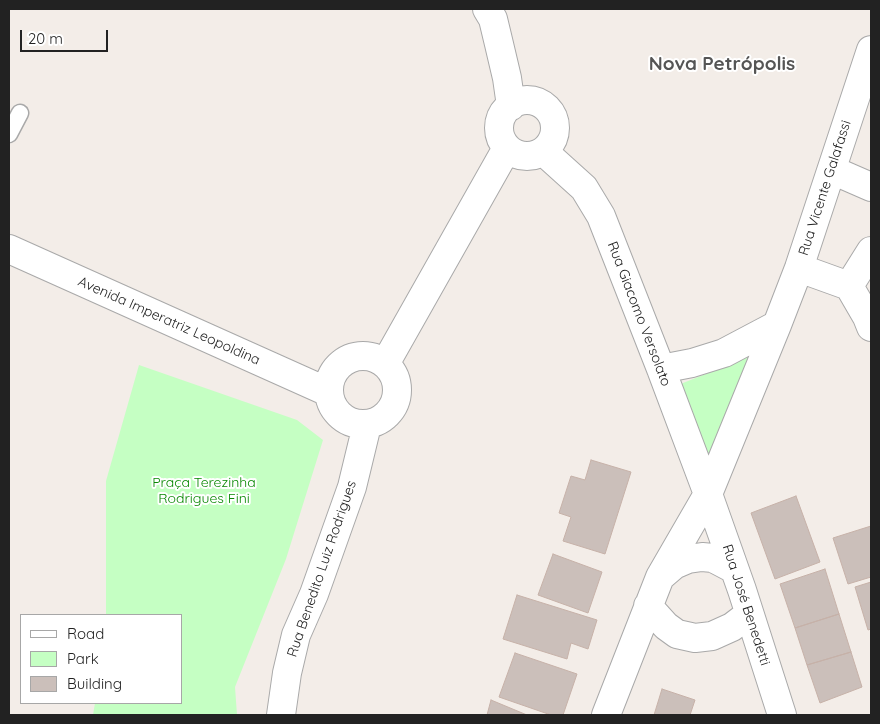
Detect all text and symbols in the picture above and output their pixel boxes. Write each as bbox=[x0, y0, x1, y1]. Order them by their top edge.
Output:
scale bar bbox=[22, 20, 110, 52]
text: 20 m bbox=[28, 29, 63, 48]
district label: Nova Petrópolis bbox=[649, 53, 795, 75]
street label: Rua Vicente Galafassi bbox=[795, 118, 855, 258]
street label: Rua Giacomo Versolato bbox=[604, 239, 674, 389]
street label: Avenida Imperatriz Leopoldina bbox=[75, 273, 263, 369]
park label: Praça Terezinha Rodrigues Fini bbox=[152, 475, 256, 508]
street label: Rua Benedito Luiz Rodrigues bbox=[284, 479, 360, 659]
street label: Rua José Benedetti bbox=[719, 542, 773, 668]
legend bbox=[20, 614, 182, 704]
text: Road bbox=[67, 624, 104, 643]
text: Park bbox=[67, 649, 99, 668]
text: Building bbox=[67, 674, 122, 693]

